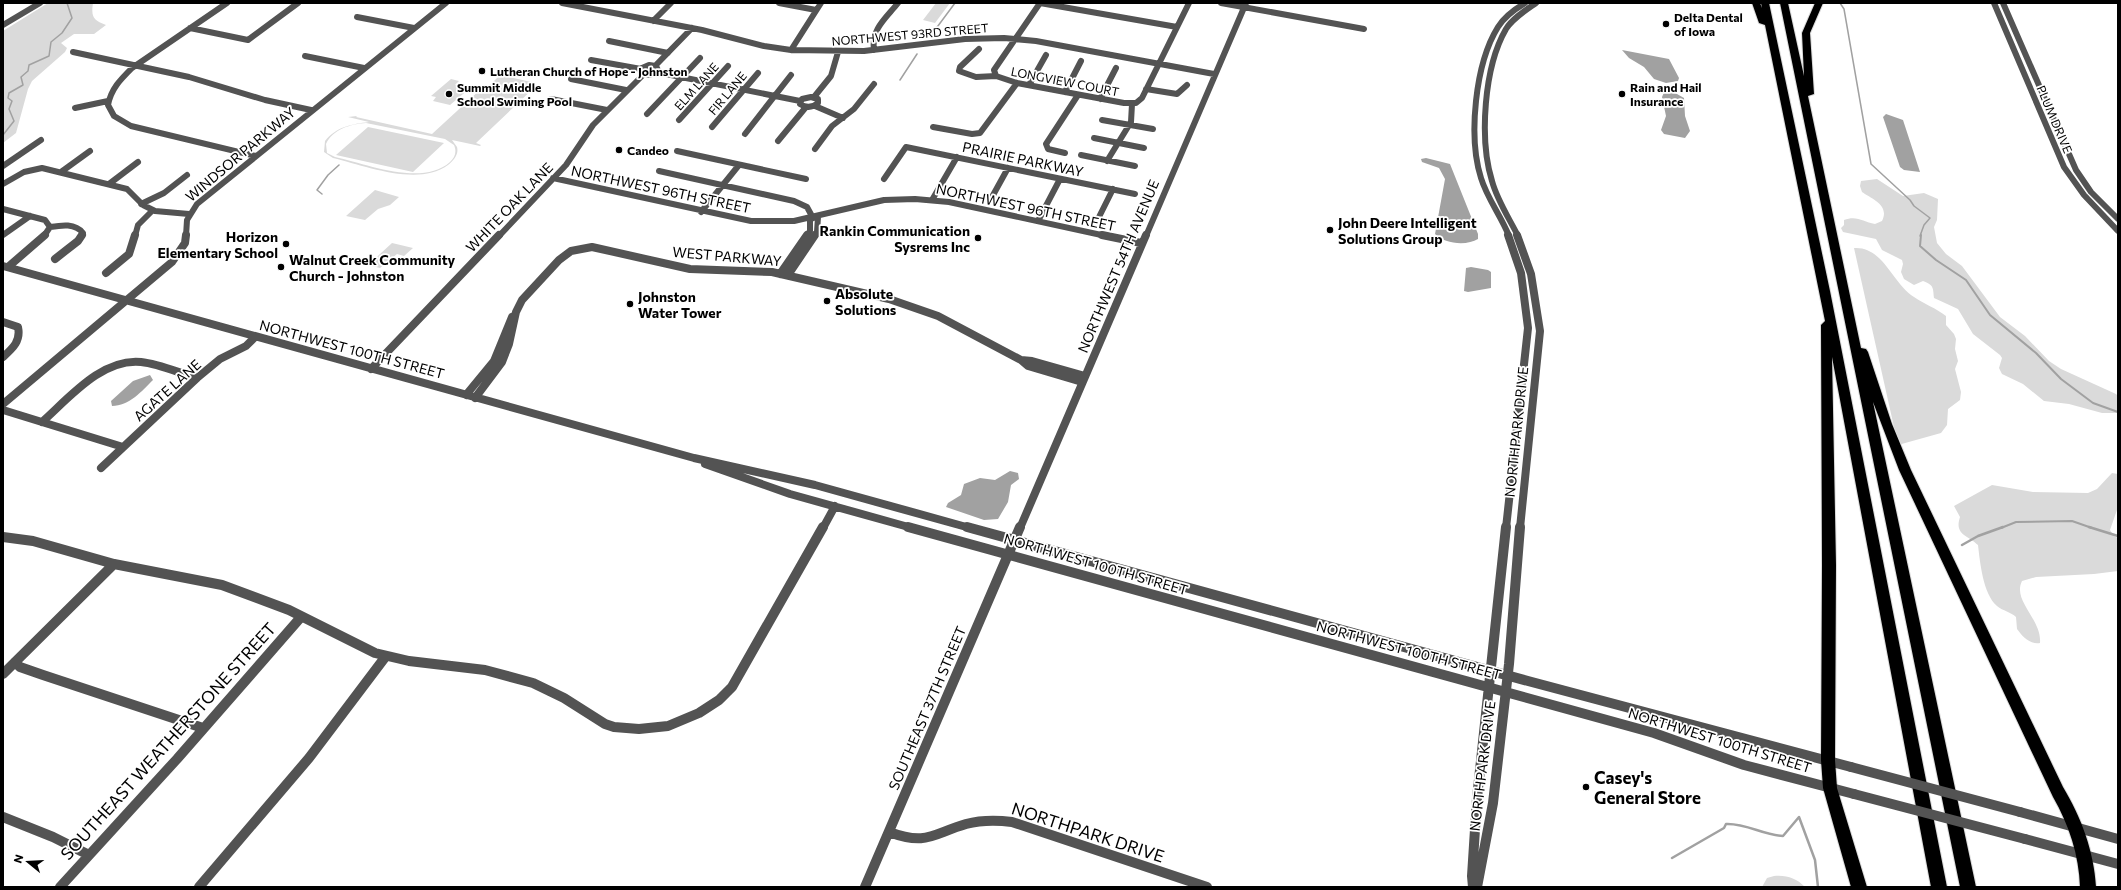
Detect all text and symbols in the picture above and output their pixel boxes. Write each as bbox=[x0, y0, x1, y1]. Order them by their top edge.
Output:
place label: Delta Dental of Iowa bbox=[1674, 10, 1743, 38]
marker: Delta Dental of Iowa bbox=[1661, 19, 1671, 29]
street label: NORTHWEST 93RD STREET bbox=[831, 20, 989, 48]
street label: ELM LANE bbox=[671, 59, 721, 113]
place label: Lutheran Church of Hope - Johnston bbox=[490, 64, 688, 79]
street label: LONGVIEW COURT bbox=[1010, 64, 1121, 98]
marker: Lutheran Church of Hope - Johnston bbox=[477, 66, 487, 76]
street label: FIR LANE bbox=[705, 69, 749, 117]
place label: Summit Middle School Swiming Pool bbox=[457, 80, 572, 108]
place label: Rain and Hail Insurance bbox=[1630, 80, 1702, 108]
street label: PLUM DRIVE bbox=[2034, 83, 2076, 155]
marker: Summit Middle School Swiming Pool bbox=[444, 89, 454, 99]
marker: Rain and Hail Insurance bbox=[1617, 89, 1627, 99]
street label: WINDSOR PARKWAY bbox=[182, 103, 298, 205]
street label: PRAIRIE PARKWAY bbox=[961, 138, 1085, 180]
place label: Candeo bbox=[627, 143, 669, 157]
marker: Candeo bbox=[614, 145, 624, 155]
street label: WHITE OAK LANE bbox=[462, 159, 556, 255]
street label: NORTHWEST 96TH STREET bbox=[570, 162, 752, 216]
street label: NORTHWEST 54TH AVENUE bbox=[1074, 177, 1162, 355]
street label: NORTHWEST 96TH STREET bbox=[935, 180, 1117, 234]
place label: John Deere Intelligent Solutions Group bbox=[1338, 214, 1477, 247]
place label: Rankin Communication Sysrems Inc bbox=[819, 222, 970, 255]
marker: John Deere Intelligent Solutions Group bbox=[1325, 225, 1335, 235]
place label: Horizon Elementary School bbox=[158, 228, 278, 261]
marker: Rankin Communication Sysrems Inc bbox=[973, 233, 983, 243]
marker: Horizon Elementary School bbox=[281, 239, 291, 249]
street label: WEST PARKWAY bbox=[672, 243, 782, 269]
place label: Walnut Creek Community Church - Johnston bbox=[289, 251, 456, 284]
marker: Walnut Creek Community Church - Johnston bbox=[276, 262, 286, 272]
place label: Absolute Solutions bbox=[835, 285, 897, 318]
place label: Johnston Water Tower bbox=[638, 288, 722, 321]
marker: Absolute Solutions bbox=[822, 296, 832, 306]
marker: Johnston Water Tower bbox=[625, 299, 635, 309]
street label: NORTHWEST 100TH STREET bbox=[258, 316, 446, 382]
street label: AGATE LANE bbox=[130, 355, 204, 425]
street label: NORTHPARK DRIVE bbox=[1501, 366, 1531, 498]
street label: NORTHWEST 100TH STREET bbox=[1002, 530, 1190, 598]
street label: NORTHWEST 100TH STREET bbox=[1315, 617, 1503, 683]
street label: SOUTHEAST WEATHERSTONE STREET bbox=[56, 618, 280, 864]
street label: SOUTHEAST 37TH STREET bbox=[885, 623, 969, 793]
street label: NORTHPARK DRIVE bbox=[1466, 700, 1498, 832]
street label: NORTHWEST 100TH STREET bbox=[1626, 704, 1814, 776]
place label: Casey's General Store bbox=[1594, 767, 1701, 808]
marker: Casey's General Store bbox=[1581, 782, 1591, 792]
street label: NORTHPARK DRIVE bbox=[1009, 797, 1167, 867]
north arrow bbox=[8, 842, 48, 882]
text: N bbox=[11, 853, 25, 865]

